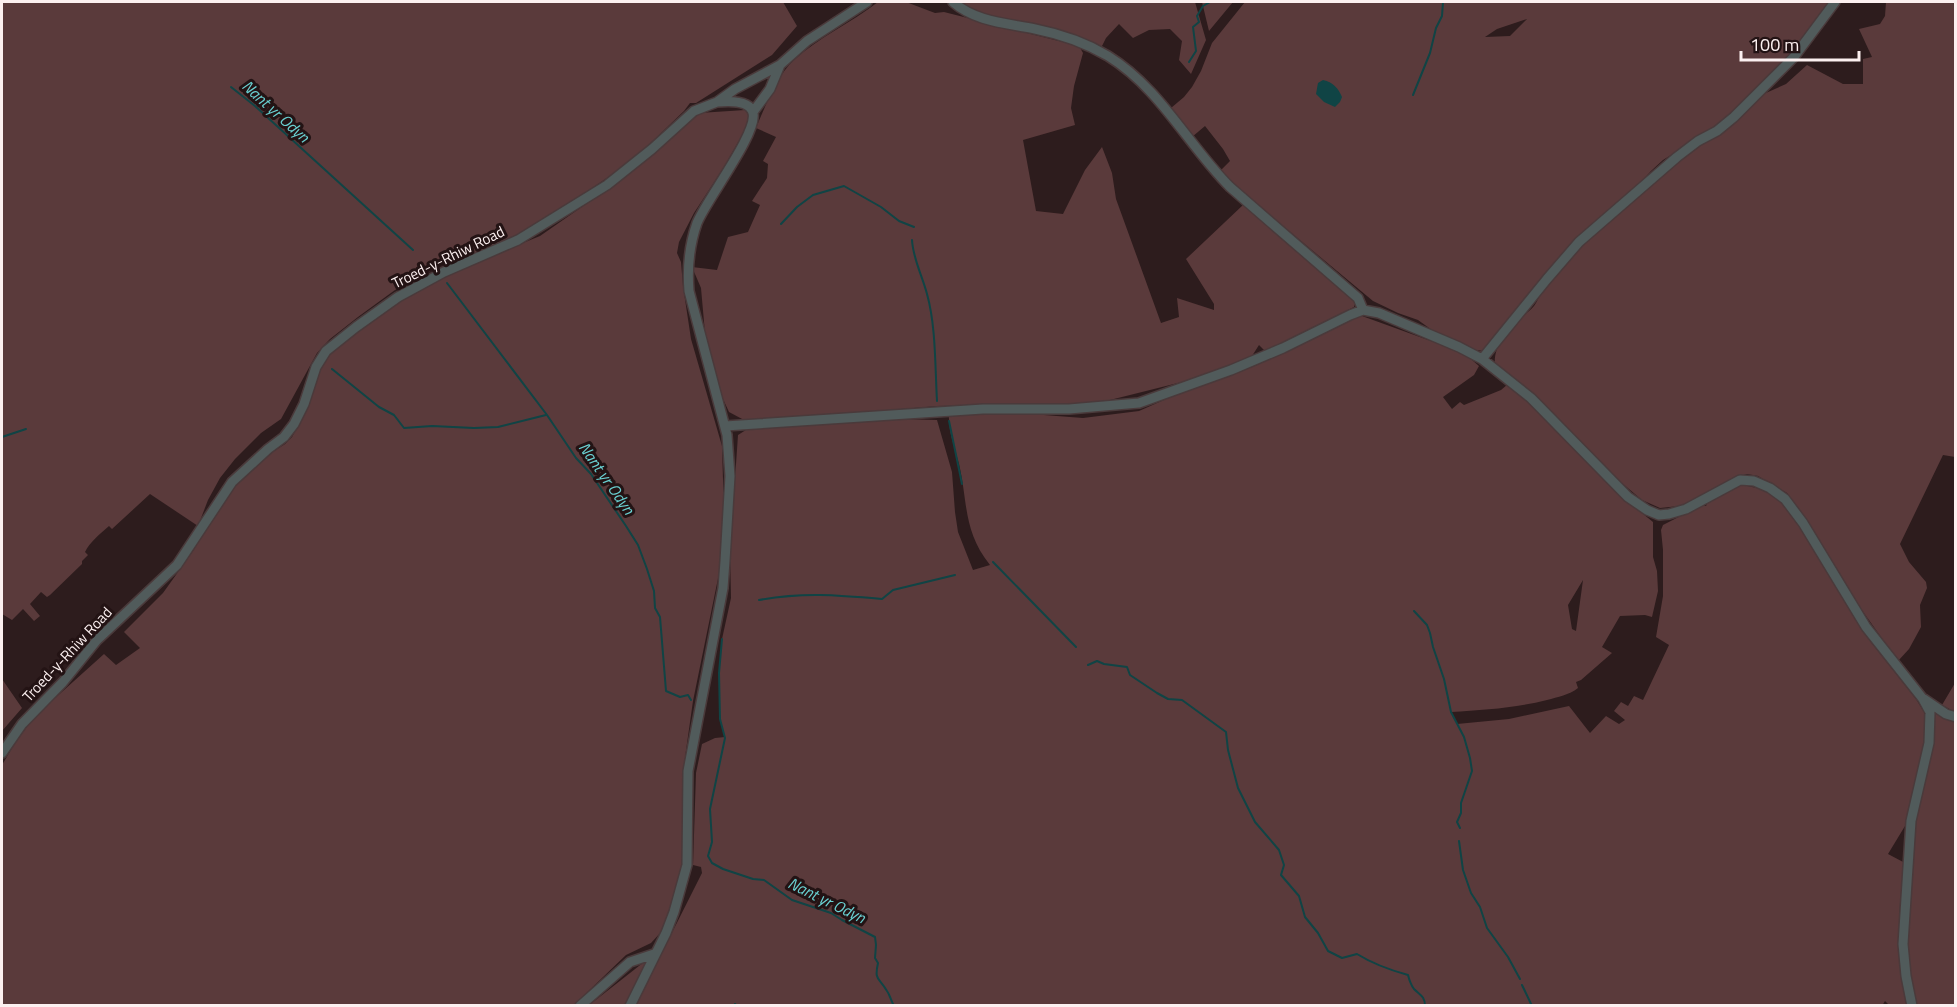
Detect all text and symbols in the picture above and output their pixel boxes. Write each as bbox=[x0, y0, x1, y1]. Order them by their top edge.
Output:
scale bar bbox=[1741, 24, 1860, 62]
text: 100 m bbox=[1750, 31, 1799, 58]
water label: Nant yr Odyn bbox=[237, 74, 316, 149]
street label: Troed-y-Rhiw Road bbox=[388, 220, 508, 294]
water label: Nant yr Odyn bbox=[573, 437, 641, 520]
street label: Troed-y-Rhiw Road bbox=[17, 601, 117, 707]
water label: Nant yr Odyn bbox=[784, 871, 871, 930]

